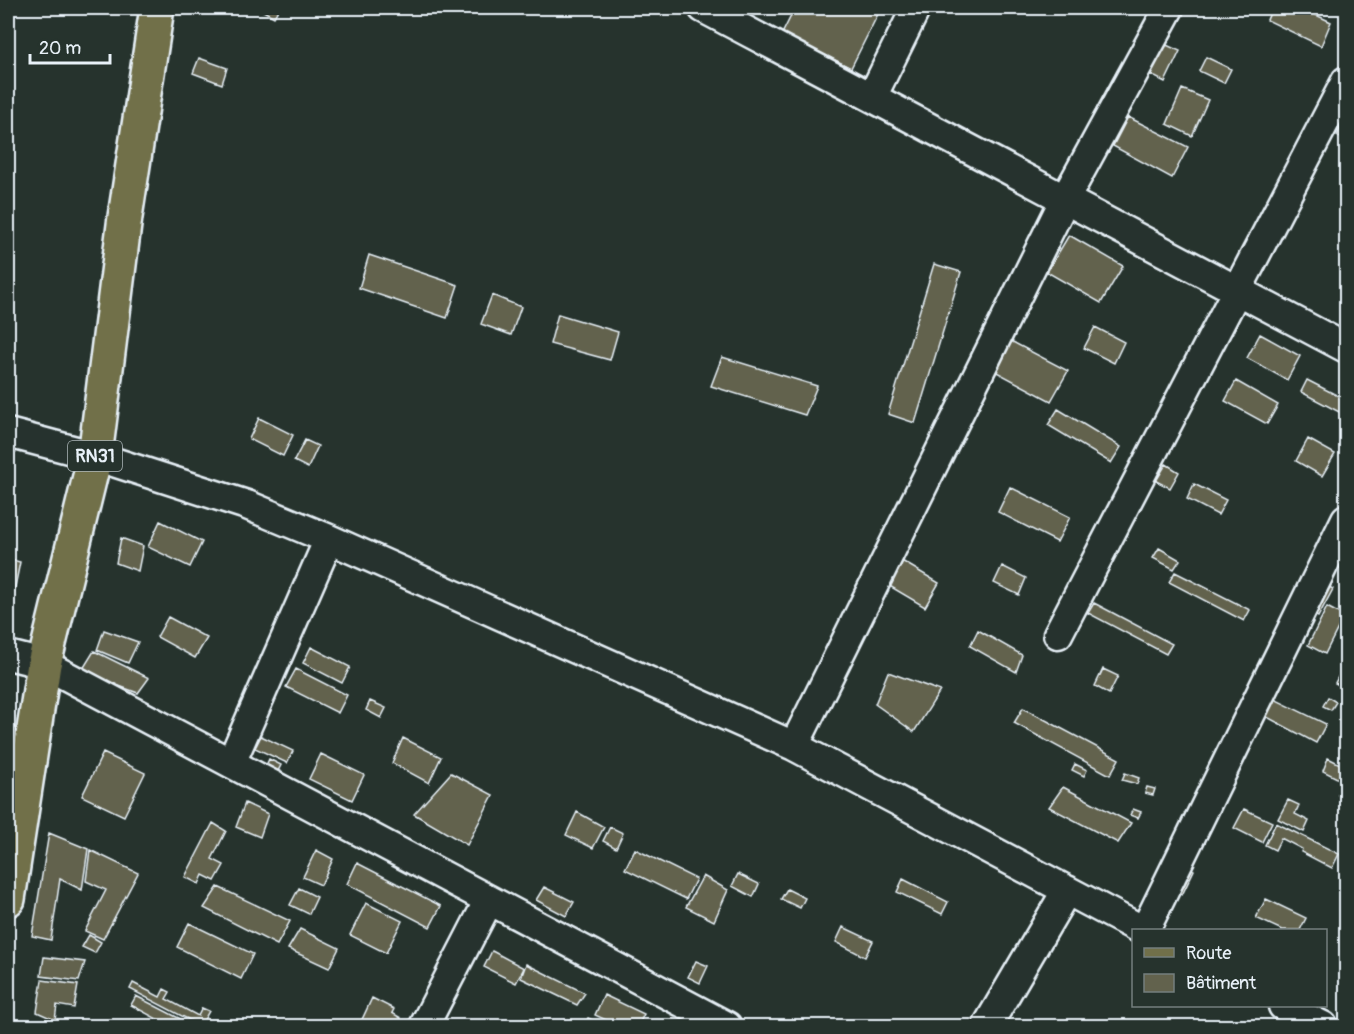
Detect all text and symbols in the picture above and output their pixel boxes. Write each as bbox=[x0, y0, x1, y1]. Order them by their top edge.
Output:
scale bar bbox=[30, 27, 110, 65]
text: 20 m bbox=[39, 37, 81, 60]
road number: RN31 bbox=[68, 441, 122, 471]
legend bbox=[1132, 929, 1327, 1007]
text: Route bbox=[1186, 942, 1231, 965]
text: Bâtiment bbox=[1186, 972, 1257, 995]

